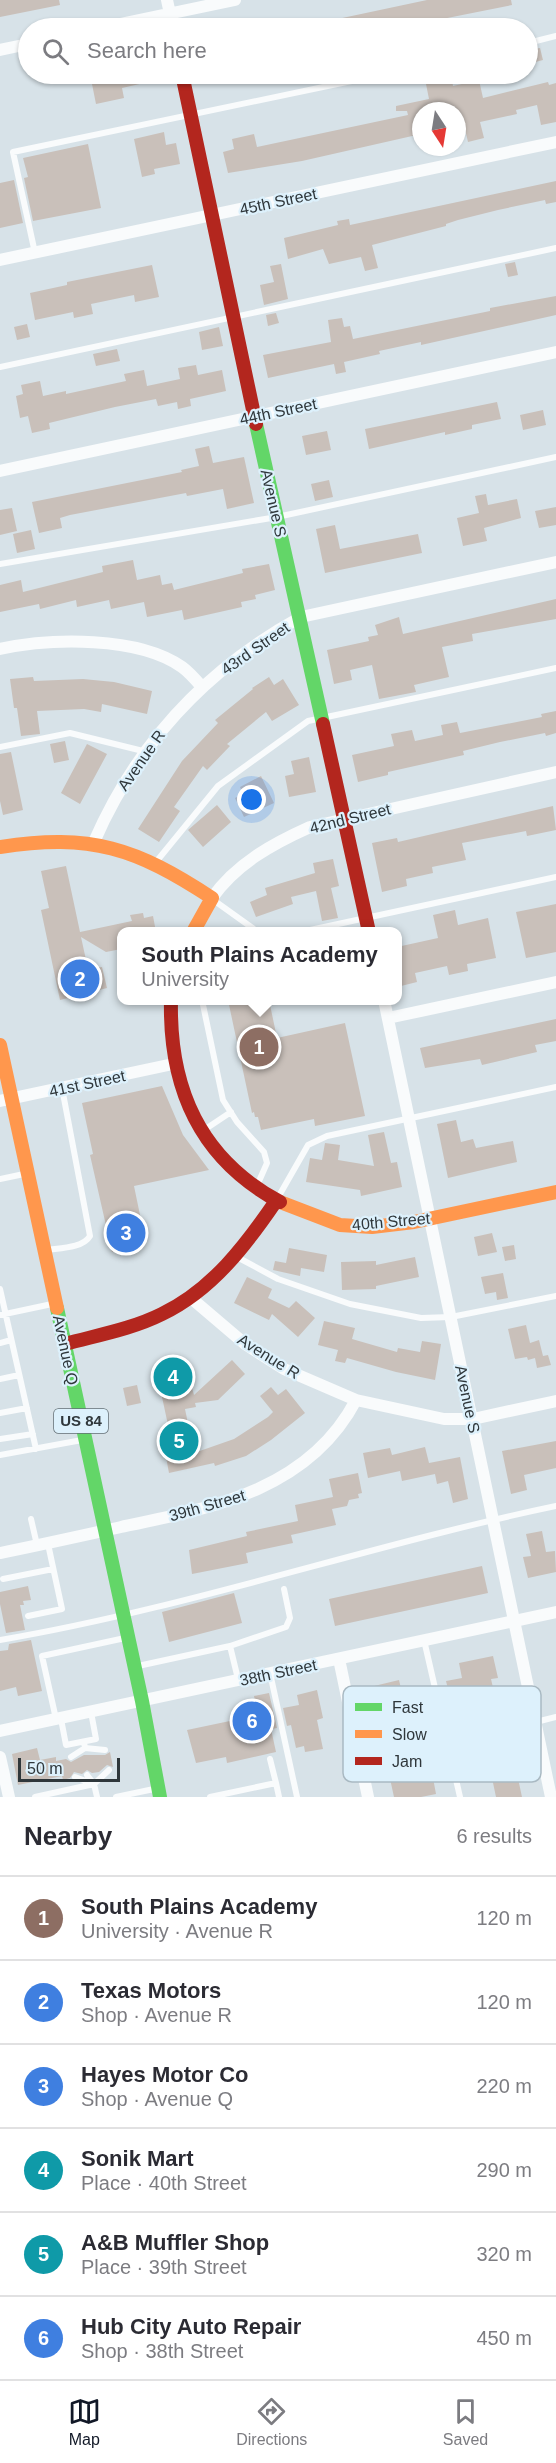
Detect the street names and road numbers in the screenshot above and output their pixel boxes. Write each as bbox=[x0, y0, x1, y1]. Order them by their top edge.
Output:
street label: 45th Street bbox=[238, 185, 319, 218]
street label: 44th Street bbox=[238, 395, 319, 428]
street label: Avenue S bbox=[257, 468, 290, 539]
street label: 43rd Street bbox=[218, 618, 293, 678]
street label: Avenue R bbox=[114, 727, 168, 794]
street label: 42nd Street bbox=[308, 800, 393, 837]
street label: 41st Street bbox=[47, 1067, 127, 1100]
street label: 40th Street bbox=[351, 1210, 431, 1233]
street label: Avenue Q bbox=[50, 1314, 81, 1387]
street label: Avenue R bbox=[235, 1331, 303, 1382]
street label: Avenue S bbox=[452, 1364, 483, 1435]
road number: US 84 bbox=[54, 1409, 108, 1433]
street label: 39th Street bbox=[167, 1486, 248, 1524]
street label: 38th Street bbox=[238, 1656, 319, 1689]

